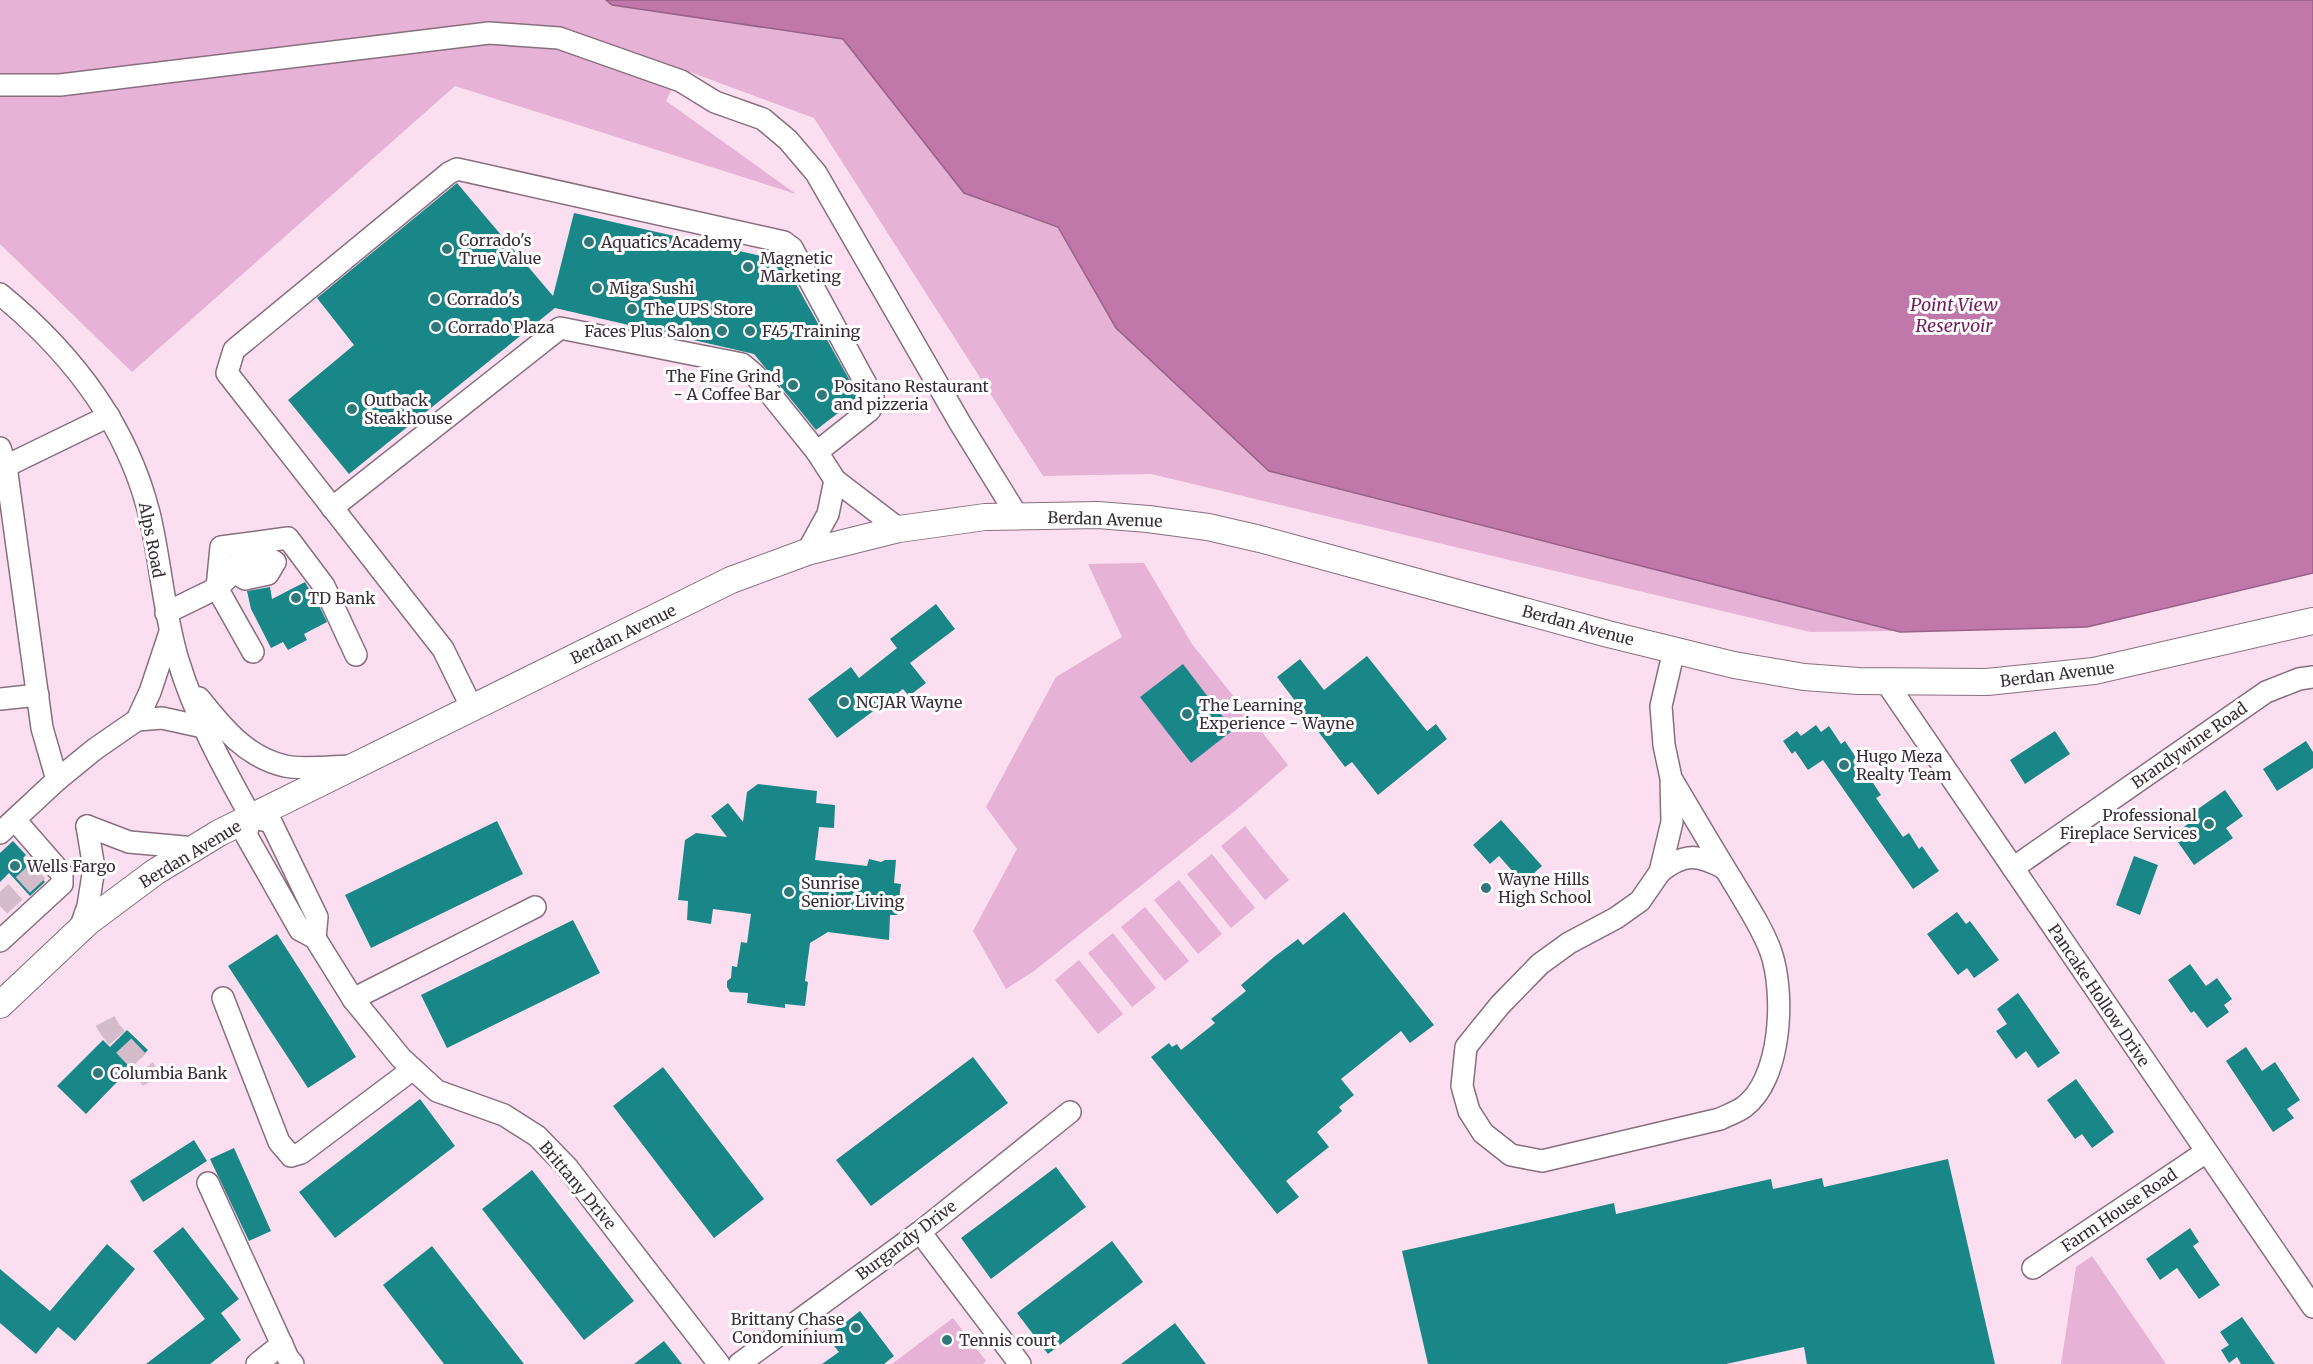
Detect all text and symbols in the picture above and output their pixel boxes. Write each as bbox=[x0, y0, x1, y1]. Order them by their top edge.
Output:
place label: Corrado's True Value bbox=[459, 230, 541, 268]
place label: Aquatics Academy bbox=[600, 232, 743, 252]
marker: Aquatics Academy bbox=[582, 235, 596, 249]
marker: Corrado's True Value bbox=[440, 242, 454, 256]
place label: Magnetic Marketing bbox=[760, 248, 841, 286]
marker: Magnetic Marketing bbox=[741, 260, 755, 274]
place label: Miga Sushi bbox=[609, 278, 695, 298]
marker: Miga Sushi bbox=[590, 281, 604, 295]
place label: Corrado's bbox=[447, 289, 520, 309]
marker: Corrado's bbox=[428, 292, 442, 306]
water label: Point View Reservoir bbox=[1910, 293, 1998, 337]
place label: The UPS Store bbox=[644, 299, 753, 319]
marker: The UPS Store bbox=[625, 302, 639, 316]
place label: Corrado Plaza bbox=[448, 317, 555, 337]
marker: Corrado Plaza bbox=[429, 320, 443, 334]
place label: Faces Plus Salon bbox=[584, 321, 710, 341]
place label: F45 Training bbox=[762, 321, 861, 341]
marker: Faces Plus Salon bbox=[715, 324, 729, 338]
marker: F45 Training bbox=[743, 324, 757, 338]
place label: The Fine Grind - A Coffee Bar bbox=[666, 366, 781, 404]
place label: Positano Restaurant and pizzeria bbox=[834, 376, 990, 414]
marker: The Fine Grind - A Coffee Bar bbox=[786, 378, 800, 392]
marker: Positano Restaurant and pizzeria bbox=[815, 388, 829, 402]
place label: Outback Steakhouse bbox=[364, 390, 452, 428]
marker: Outback Steakhouse bbox=[345, 402, 359, 416]
street label: Alps Road bbox=[135, 500, 169, 580]
street label: Berdan Avenue bbox=[1047, 507, 1163, 531]
place label: TD Bank bbox=[308, 588, 376, 608]
marker: TD Bank bbox=[289, 591, 303, 605]
street label: Berdan Avenue bbox=[567, 600, 679, 668]
street label: Berdan Avenue bbox=[1520, 600, 1636, 650]
street label: Berdan Avenue bbox=[1999, 657, 2115, 691]
place label: NCJAR Wayne bbox=[856, 692, 962, 712]
marker: NCJAR Wayne bbox=[837, 695, 851, 709]
place label: The Learning Experience - Wayne bbox=[1199, 695, 1354, 733]
street label: Brandywine Road bbox=[2127, 697, 2251, 792]
marker: The Learning Experience - Wayne bbox=[1180, 707, 1194, 721]
place label: Hugo Meza Realty Team bbox=[1856, 746, 1952, 784]
marker: Hugo Meza Realty Team bbox=[1837, 758, 1851, 772]
place label: Professional Fireplace Services bbox=[2060, 805, 2197, 843]
street label: Berdan Avenue bbox=[136, 816, 244, 892]
marker: Professional Fireplace Services bbox=[2202, 817, 2216, 831]
place label: Wells Fargo bbox=[26, 856, 116, 876]
marker: Wells Fargo bbox=[8, 859, 22, 873]
place label: Wayne Hills High School bbox=[1497, 869, 1592, 907]
place label: Sunrise Senior Living bbox=[801, 873, 904, 911]
marker: Wayne Hills High School bbox=[1479, 881, 1493, 895]
marker: Sunrise Senior Living bbox=[782, 885, 796, 899]
street label: Pancake Hollow Drive bbox=[2044, 920, 2154, 1070]
place label: Columbia Bank bbox=[110, 1063, 228, 1083]
marker: Columbia Bank bbox=[91, 1066, 105, 1080]
street label: Brittany Drive bbox=[535, 1137, 621, 1233]
street label: Farm House Road bbox=[2057, 1164, 2181, 1256]
street label: Burgandy Drive bbox=[852, 1196, 960, 1284]
place label: Brittany Chase Condominium bbox=[731, 1309, 844, 1347]
marker: Brittany Chase Condominium bbox=[849, 1321, 863, 1335]
place label: Tennis court bbox=[959, 1330, 1057, 1350]
marker: Tennis court bbox=[940, 1333, 954, 1347]

